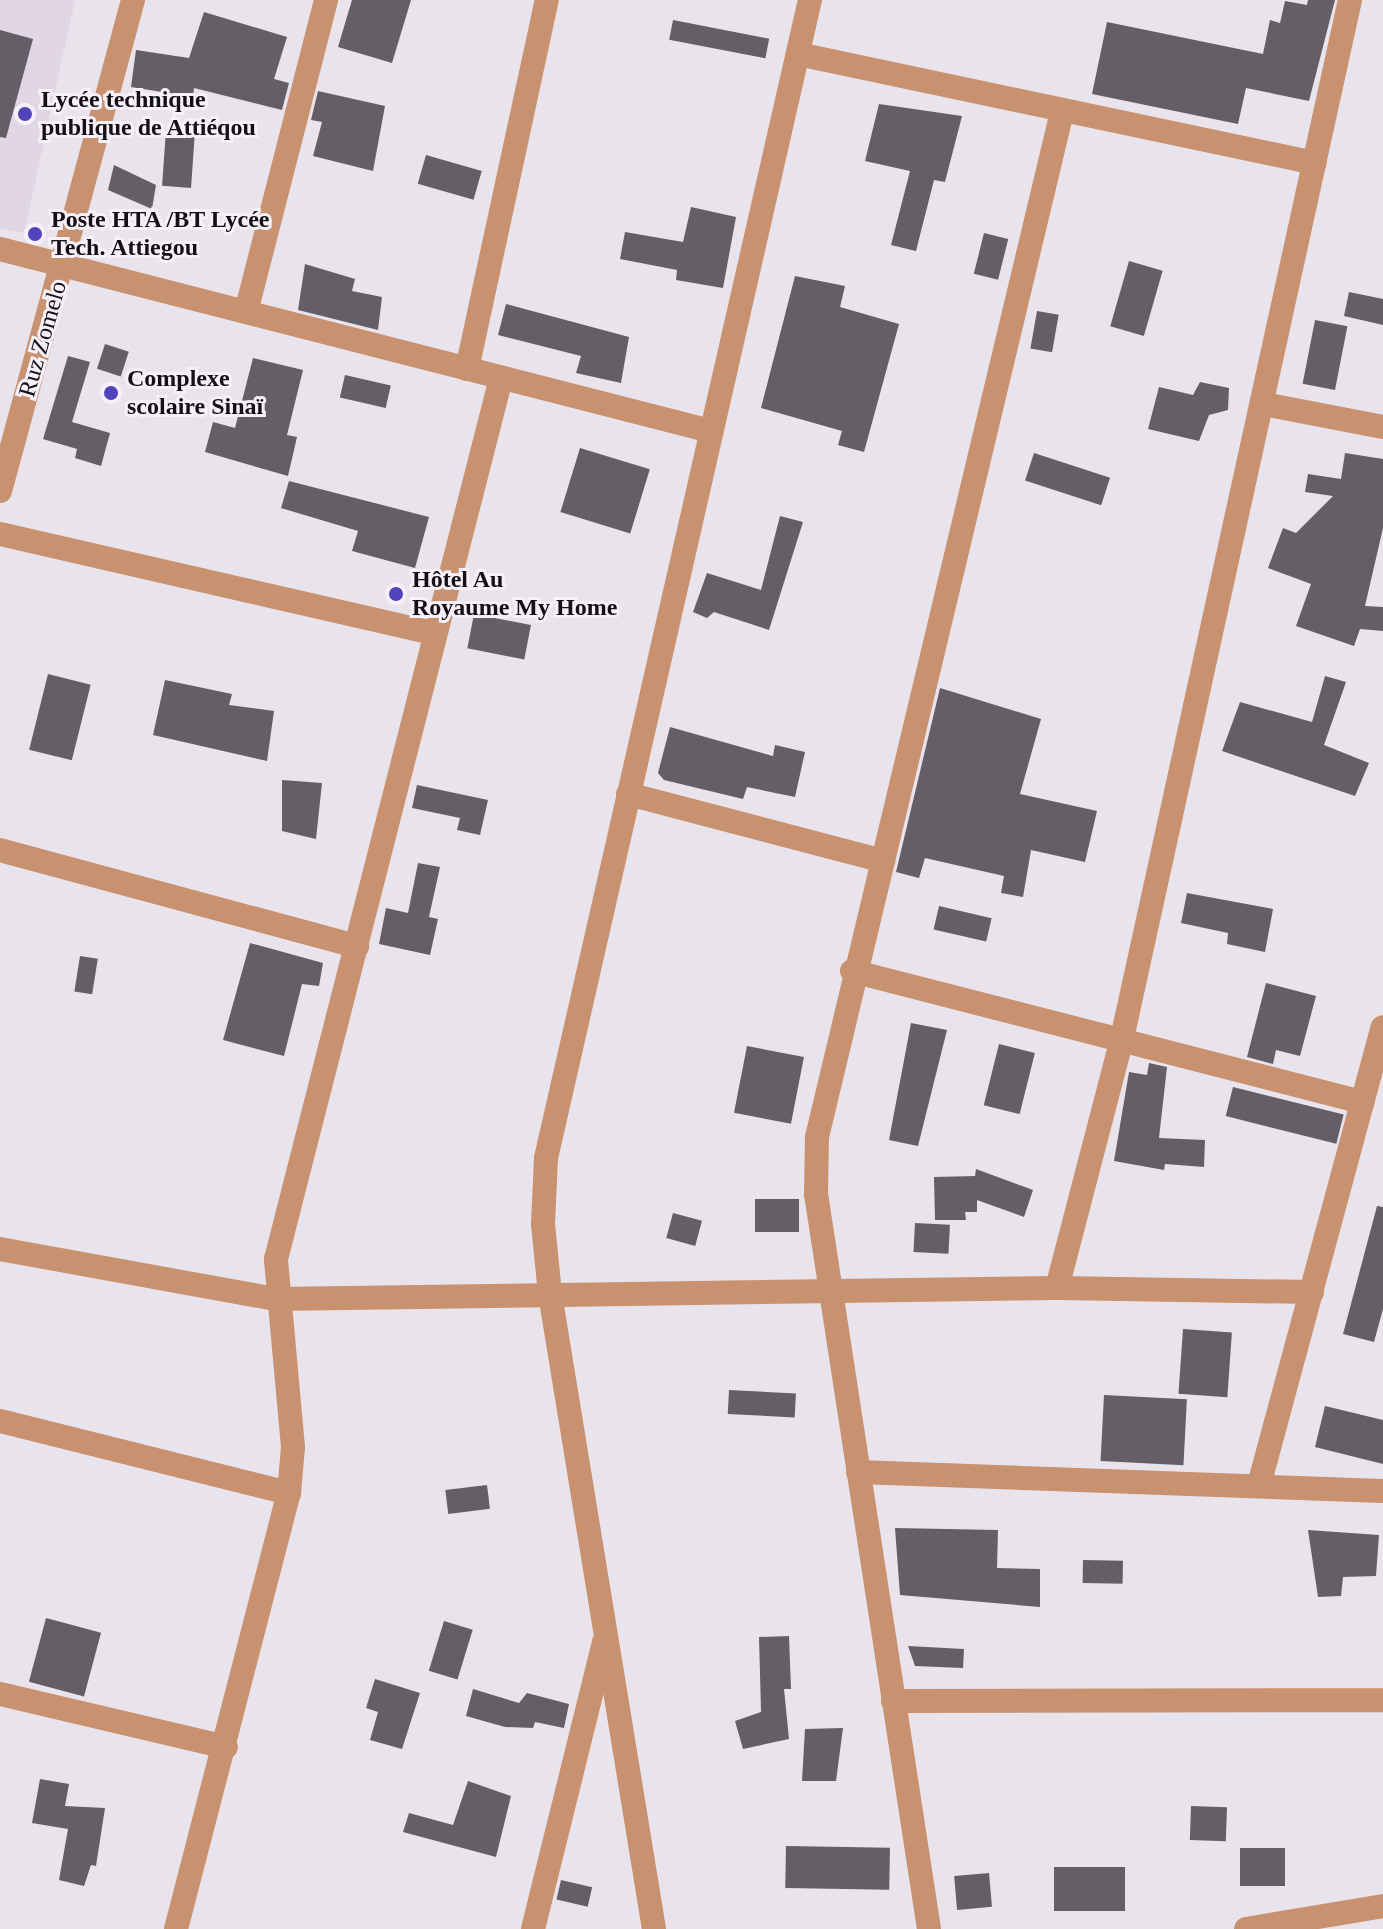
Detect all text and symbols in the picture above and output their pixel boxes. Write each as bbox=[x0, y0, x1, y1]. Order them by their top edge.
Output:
place label: Lycée technique publique de Attiéqou bbox=[41, 86, 257, 142]
marker: Lycée technique publique de Attiéqou bbox=[16, 105, 34, 123]
place label: Poste HTA /BT Lycée Tech. Attiegou bbox=[51, 206, 271, 262]
marker: Poste HTA /BT Lycée Tech. Attiegou bbox=[26, 225, 44, 243]
street label: Ruz Zomelo bbox=[13, 278, 73, 400]
place label: Complexe scolaire Sinaï bbox=[127, 365, 263, 421]
marker: Complexe scolaire Sinaï bbox=[102, 384, 120, 402]
place label: Hôtel Au Royaume My Home bbox=[412, 566, 617, 622]
marker: Hôtel Au Royaume My Home bbox=[387, 585, 405, 603]

